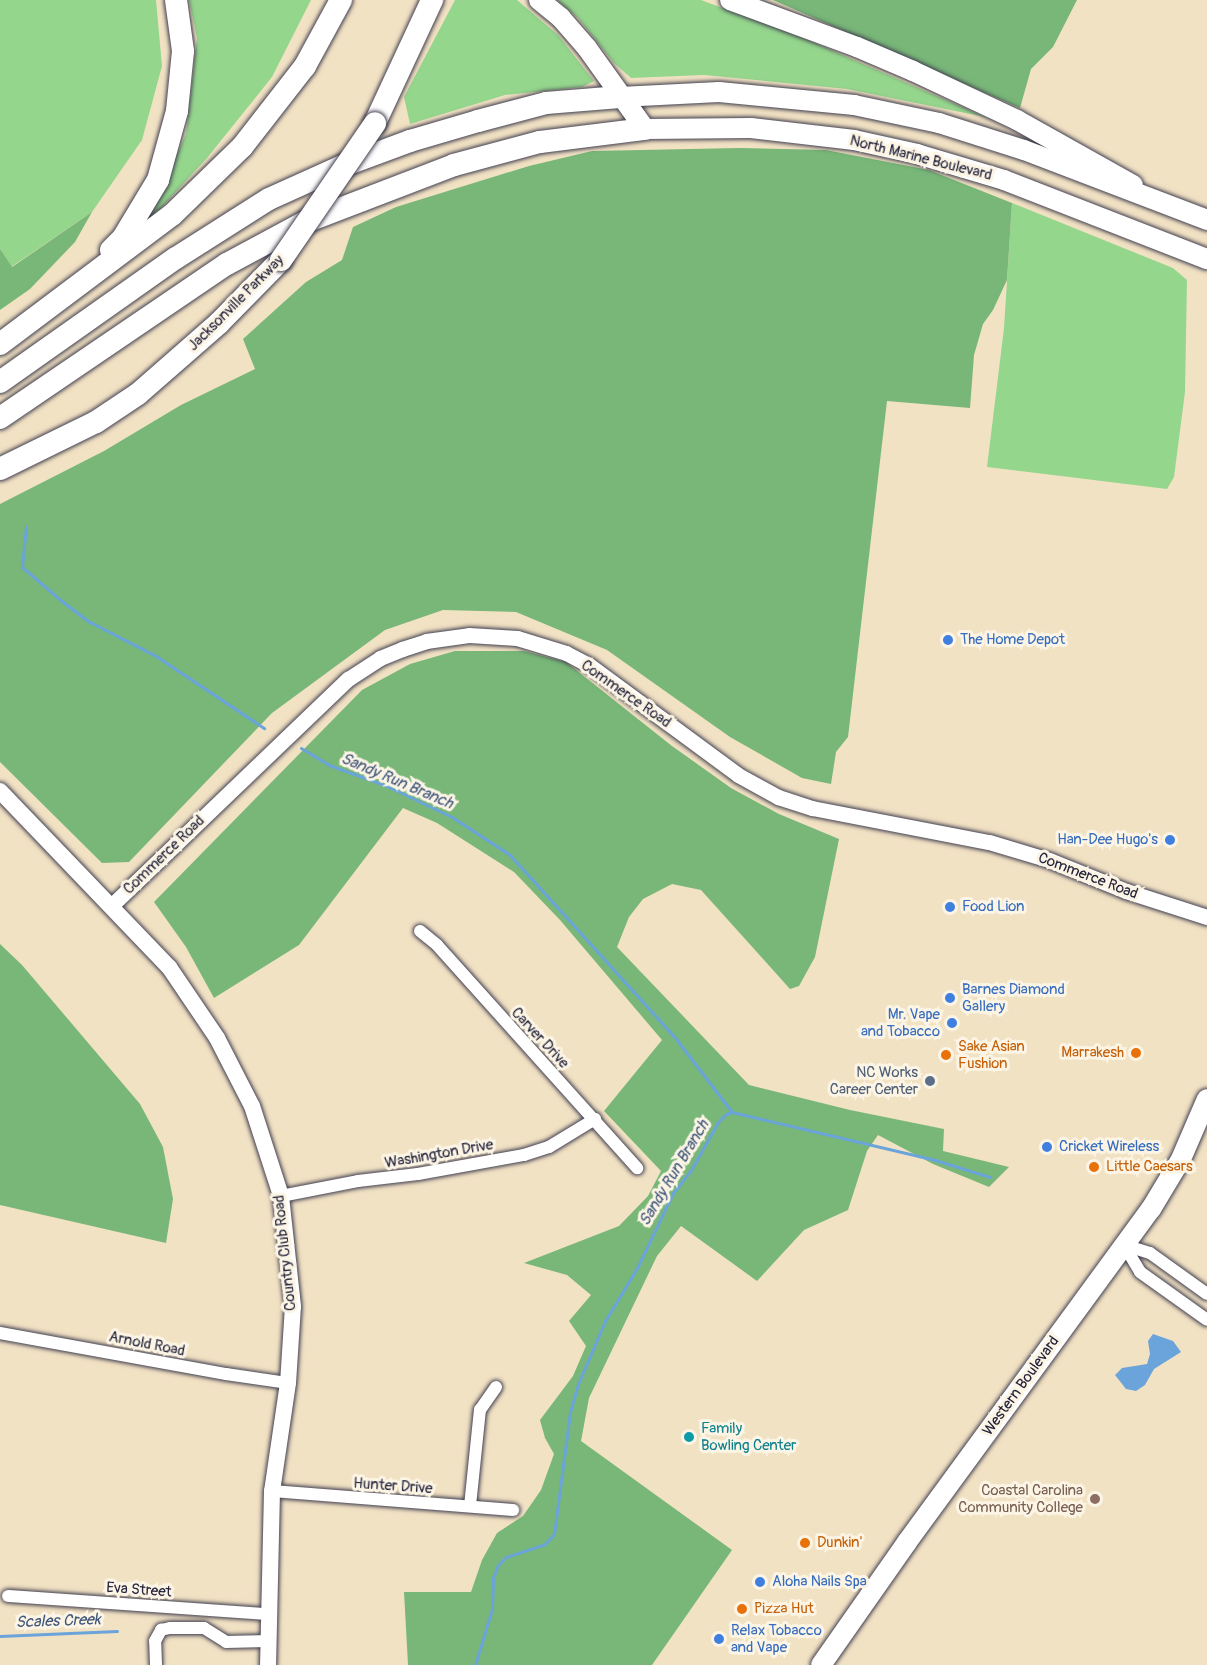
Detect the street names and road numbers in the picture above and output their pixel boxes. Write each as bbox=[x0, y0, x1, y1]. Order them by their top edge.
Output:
street label: North Marine Boulevard bbox=[848, 132, 994, 184]
street label: Jacksonville Parkway bbox=[184, 251, 288, 355]
street label: Commerce Road bbox=[578, 656, 674, 732]
street label: Commerce Road bbox=[120, 812, 208, 898]
street label: Commerce Road bbox=[1035, 849, 1141, 903]
street label: Carver Drive bbox=[507, 1004, 573, 1072]
street label: Washington Drive bbox=[383, 1136, 495, 1172]
street label: Country Club Road bbox=[270, 1194, 300, 1312]
street label: Arnold Road bbox=[107, 1328, 187, 1360]
street label: Western Boulevard bbox=[979, 1333, 1063, 1439]
street label: Hunter Drive bbox=[353, 1474, 433, 1498]
street label: Eva Street bbox=[106, 1579, 172, 1601]

